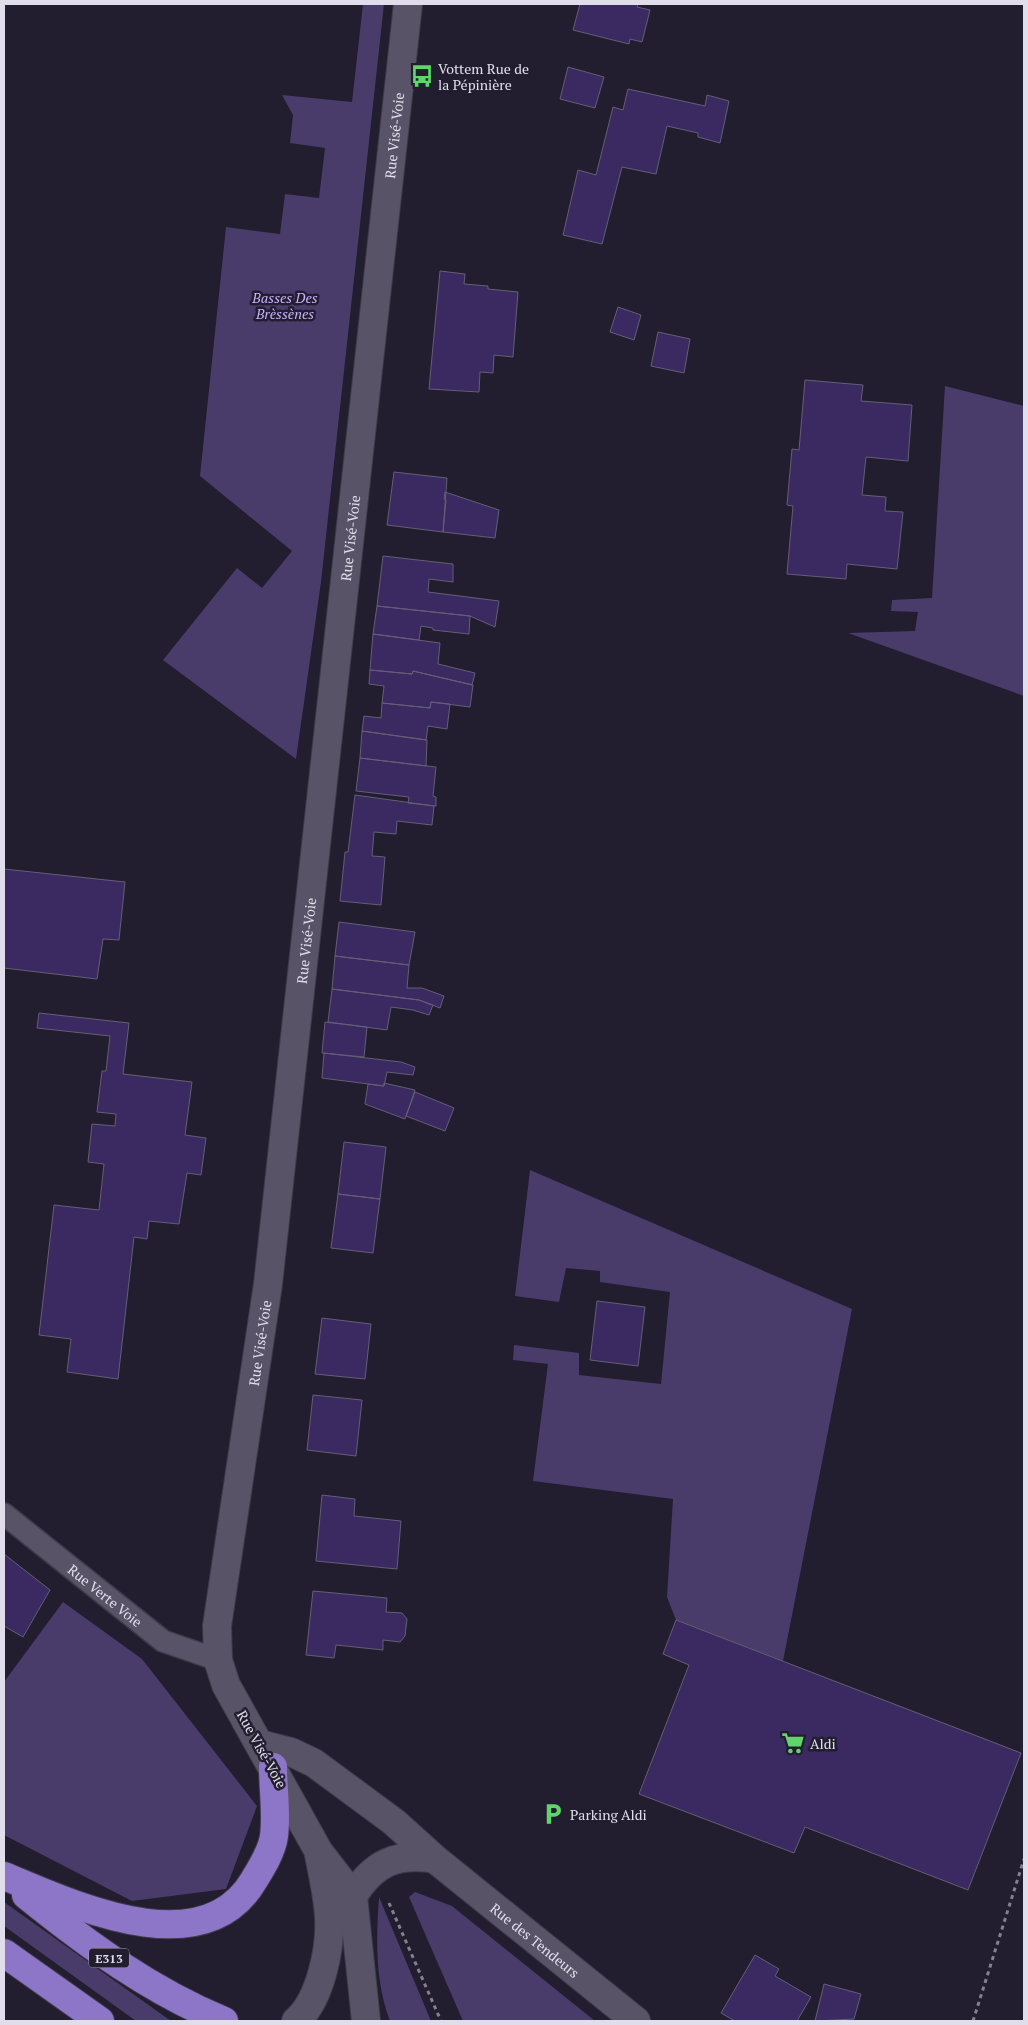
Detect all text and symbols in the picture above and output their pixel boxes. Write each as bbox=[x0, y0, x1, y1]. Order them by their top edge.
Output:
place label: Vottem Rue de la Pépinière bbox=[438, 59, 529, 94]
bus stop icon: Vottem Rue de la Pépinière bbox=[409, 63, 435, 89]
street label: Rue Visé-Voie bbox=[379, 91, 408, 179]
park label: Basses Des Brèssènes bbox=[251, 288, 318, 323]
street label: Rue Visé-Voie bbox=[335, 494, 364, 582]
street label: Rue Visé-Voie bbox=[291, 897, 320, 985]
street label: Rue Visé-Voie bbox=[243, 1299, 275, 1387]
street label: Rue Verte Voie bbox=[64, 1560, 147, 1631]
street label: Rue Visé-Voie bbox=[233, 1707, 291, 1791]
supermarket icon: Aldi bbox=[780, 1730, 806, 1756]
place label: Aldi bbox=[810, 1734, 836, 1753]
parking icon: Parking Aldi bbox=[540, 1801, 566, 1827]
place label: Parking Aldi bbox=[570, 1805, 647, 1824]
street label: Rue des Tendeurs bbox=[487, 1898, 584, 1982]
road number: E313 bbox=[89, 1949, 129, 1968]

